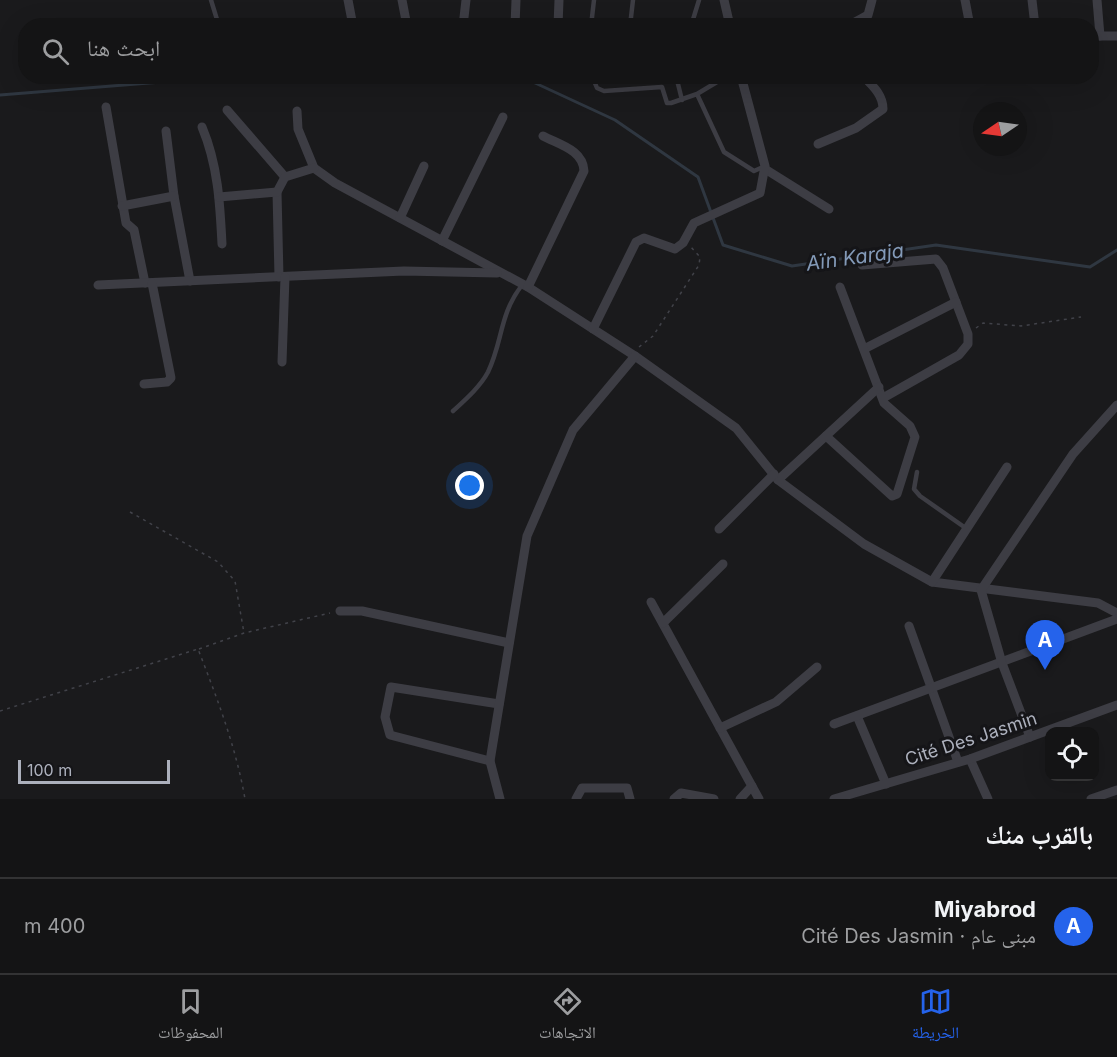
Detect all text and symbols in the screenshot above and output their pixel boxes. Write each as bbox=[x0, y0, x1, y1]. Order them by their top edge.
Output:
search box bbox=[18, 18, 1099, 84]
icon: search bbox=[39, 35, 72, 68]
text: ابحث هنا bbox=[87, 35, 160, 61]
north arrow bbox=[973, 102, 1027, 156]
water label: Aïn Karaja bbox=[804, 238, 905, 276]
your location bbox=[455, 471, 484, 500]
pin: A bbox=[1026, 620, 1064, 670]
street label: Cité Des Jasmin bbox=[902, 707, 1039, 770]
map controls bbox=[1045, 727, 1099, 781]
button: locate bbox=[1045, 727, 1099, 781]
scale bar bbox=[18, 757, 170, 784]
text: 100 m bbox=[27, 760, 72, 780]
text: بالقرب منك bbox=[985, 819, 1093, 850]
text: Miyabrod bbox=[934, 896, 1036, 922]
text: 400 m bbox=[24, 914, 85, 938]
text: A bbox=[1066, 914, 1081, 938]
text: مبنى عام · Cité Des Jasmin bbox=[801, 924, 1036, 948]
tab: المحفوظات bbox=[158, 985, 223, 1048]
tab: الاتجاهات bbox=[539, 985, 596, 1048]
tab: الخريطة bbox=[912, 985, 959, 1048]

